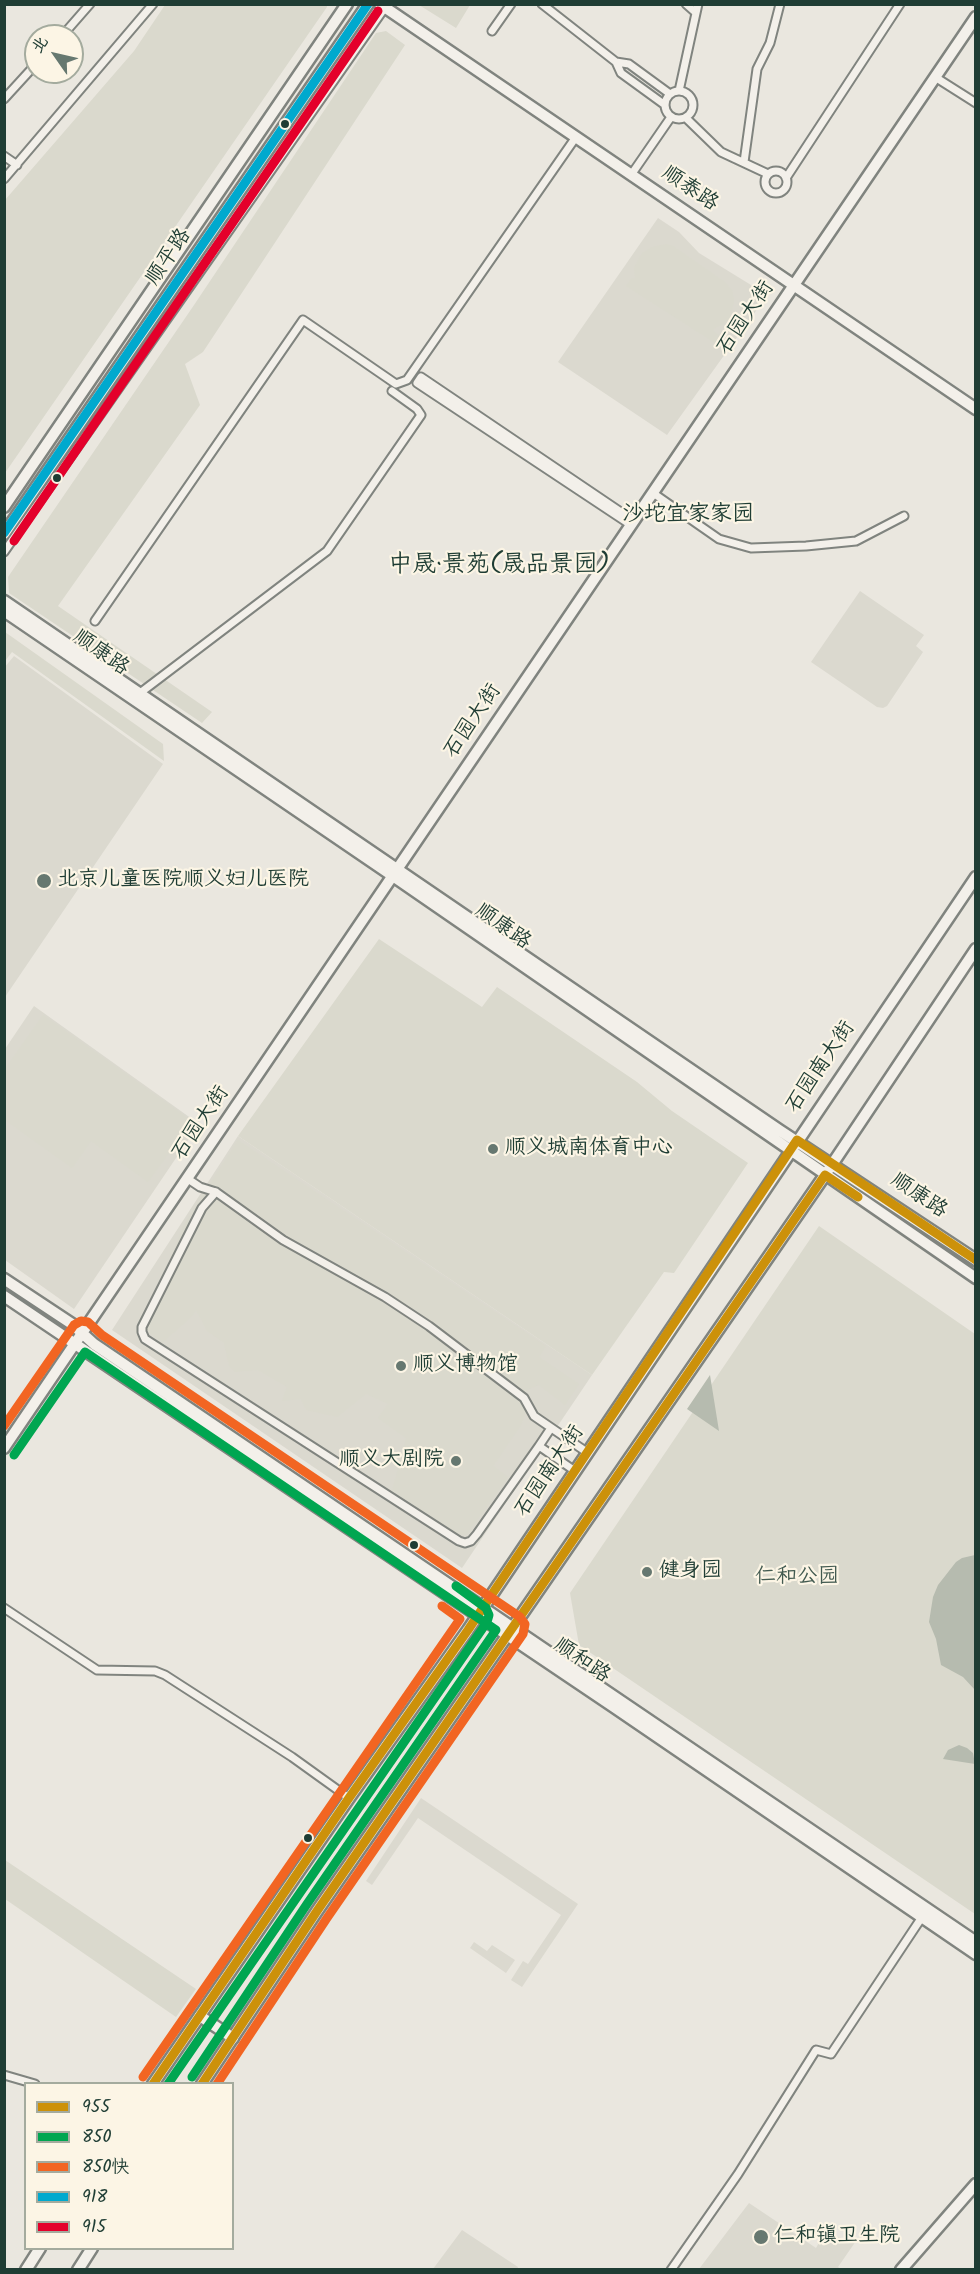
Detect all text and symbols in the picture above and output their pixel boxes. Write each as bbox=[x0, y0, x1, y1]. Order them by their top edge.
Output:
north arrow bbox=[24, 24, 84, 84]
text: 北 bbox=[25, 31, 55, 58]
unlabelled marker bbox=[279, 118, 291, 130]
street label: 顺泰路 bbox=[656, 162, 722, 218]
street label: 顺平路 bbox=[142, 225, 198, 291]
street label: 石园大街 bbox=[713, 277, 781, 361]
unlabelled marker bbox=[51, 472, 63, 484]
district label: 沙坨宜家家园 bbox=[622, 503, 754, 529]
district label: 中晟·景苑(晟品景园) bbox=[388, 553, 610, 581]
street label: 顺康路 bbox=[67, 626, 133, 682]
street label: 石园大街 bbox=[440, 680, 508, 764]
place label: 北京儿童医院顺义妇儿医院 bbox=[57, 868, 309, 894]
marker: 北京儿童医院顺义妇儿医院 bbox=[35, 872, 53, 890]
street label: 顺康路 bbox=[469, 900, 535, 956]
street label: 石园南大街 bbox=[782, 1017, 862, 1119]
street label: 石园大街 bbox=[168, 1082, 236, 1166]
place label: 顺义城南体育中心 bbox=[505, 1136, 673, 1162]
marker: 顺义城南体育中心 bbox=[486, 1142, 500, 1156]
street label: 顺康路 bbox=[885, 1169, 951, 1225]
place label: 顺义博物馆 bbox=[413, 1353, 518, 1379]
marker: 顺义博物馆 bbox=[394, 1359, 408, 1373]
street label: 石园南大街 bbox=[511, 1421, 591, 1523]
place label: 顺义大剧院 bbox=[339, 1448, 444, 1474]
marker: 顺义大剧院 bbox=[449, 1454, 463, 1468]
unlabelled marker bbox=[408, 1539, 420, 1551]
place label: 健身园 bbox=[659, 1559, 722, 1585]
marker: 健身园 bbox=[640, 1565, 654, 1579]
park label: 仁和公园 bbox=[755, 1565, 839, 1591]
street label: 顺和路 bbox=[548, 1634, 614, 1690]
unlabelled marker bbox=[302, 1832, 314, 1844]
legend bbox=[24, 2082, 234, 2250]
text: 955 bbox=[82, 2093, 110, 2122]
text: 850 bbox=[82, 2123, 112, 2152]
text: 850快 bbox=[82, 2153, 130, 2182]
text: 918 bbox=[82, 2183, 107, 2212]
text: 915 bbox=[82, 2213, 106, 2242]
place label: 仁和镇卫生院 bbox=[774, 2224, 900, 2250]
marker: 仁和镇卫生院 bbox=[752, 2228, 770, 2246]

